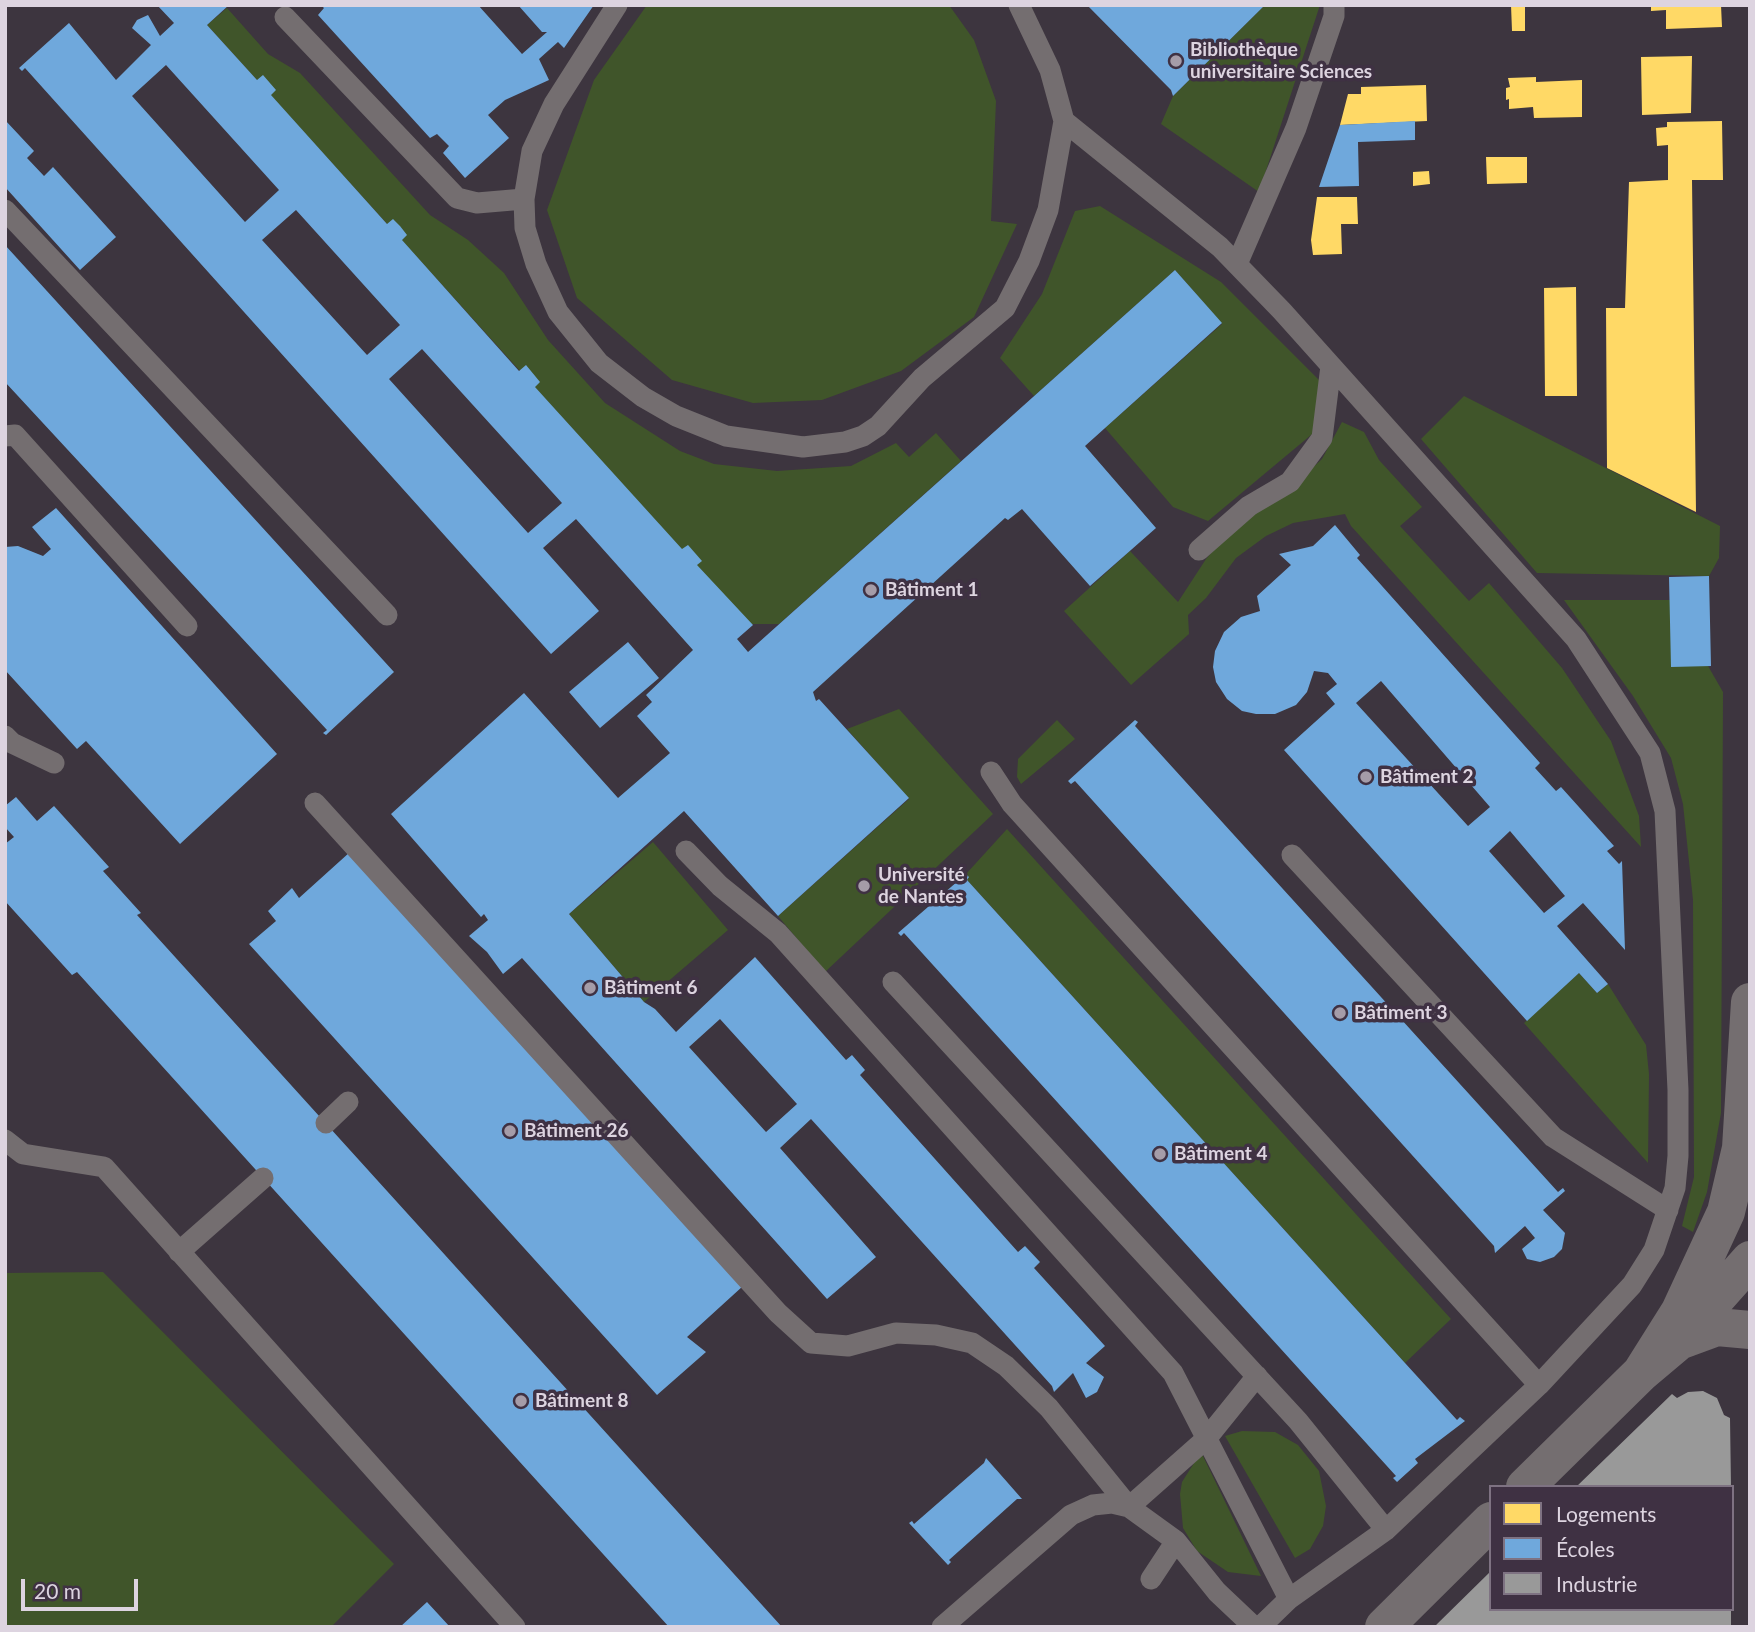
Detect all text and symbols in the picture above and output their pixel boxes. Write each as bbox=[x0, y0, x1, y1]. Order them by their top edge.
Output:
place label: Bibliothèque universitaire Sciences bbox=[1190, 39, 1372, 83]
marker: Bibliothèque universitaire Sciences bbox=[1168, 53, 1184, 69]
place label: Bâtiment 1 bbox=[885, 579, 978, 601]
marker: Bâtiment 1 bbox=[863, 582, 879, 598]
place label: Bâtiment 2 bbox=[1380, 766, 1473, 788]
marker: Bâtiment 2 bbox=[1358, 769, 1374, 785]
place label: Université de Nantes bbox=[878, 864, 965, 908]
marker: Université de Nantes bbox=[856, 878, 872, 894]
place label: Bâtiment 6 bbox=[604, 977, 697, 999]
marker: Bâtiment 6 bbox=[582, 980, 598, 996]
place label: Bâtiment 3 bbox=[1354, 1002, 1447, 1024]
marker: Bâtiment 3 bbox=[1332, 1005, 1348, 1021]
place label: Bâtiment 26 bbox=[524, 1120, 628, 1142]
marker: Bâtiment 26 bbox=[502, 1123, 518, 1139]
place label: Bâtiment 4 bbox=[1174, 1143, 1267, 1165]
marker: Bâtiment 4 bbox=[1152, 1146, 1168, 1162]
place label: Bâtiment 8 bbox=[535, 1390, 628, 1412]
marker: Bâtiment 8 bbox=[513, 1393, 529, 1409]
legend bbox=[1489, 1485, 1734, 1611]
text: Logements bbox=[1556, 1501, 1656, 1526]
text: Écoles bbox=[1556, 1536, 1615, 1561]
scale bar bbox=[24, 1566, 142, 1610]
text: Industrie bbox=[1556, 1571, 1637, 1596]
text: 20 m bbox=[34, 1578, 81, 1603]

